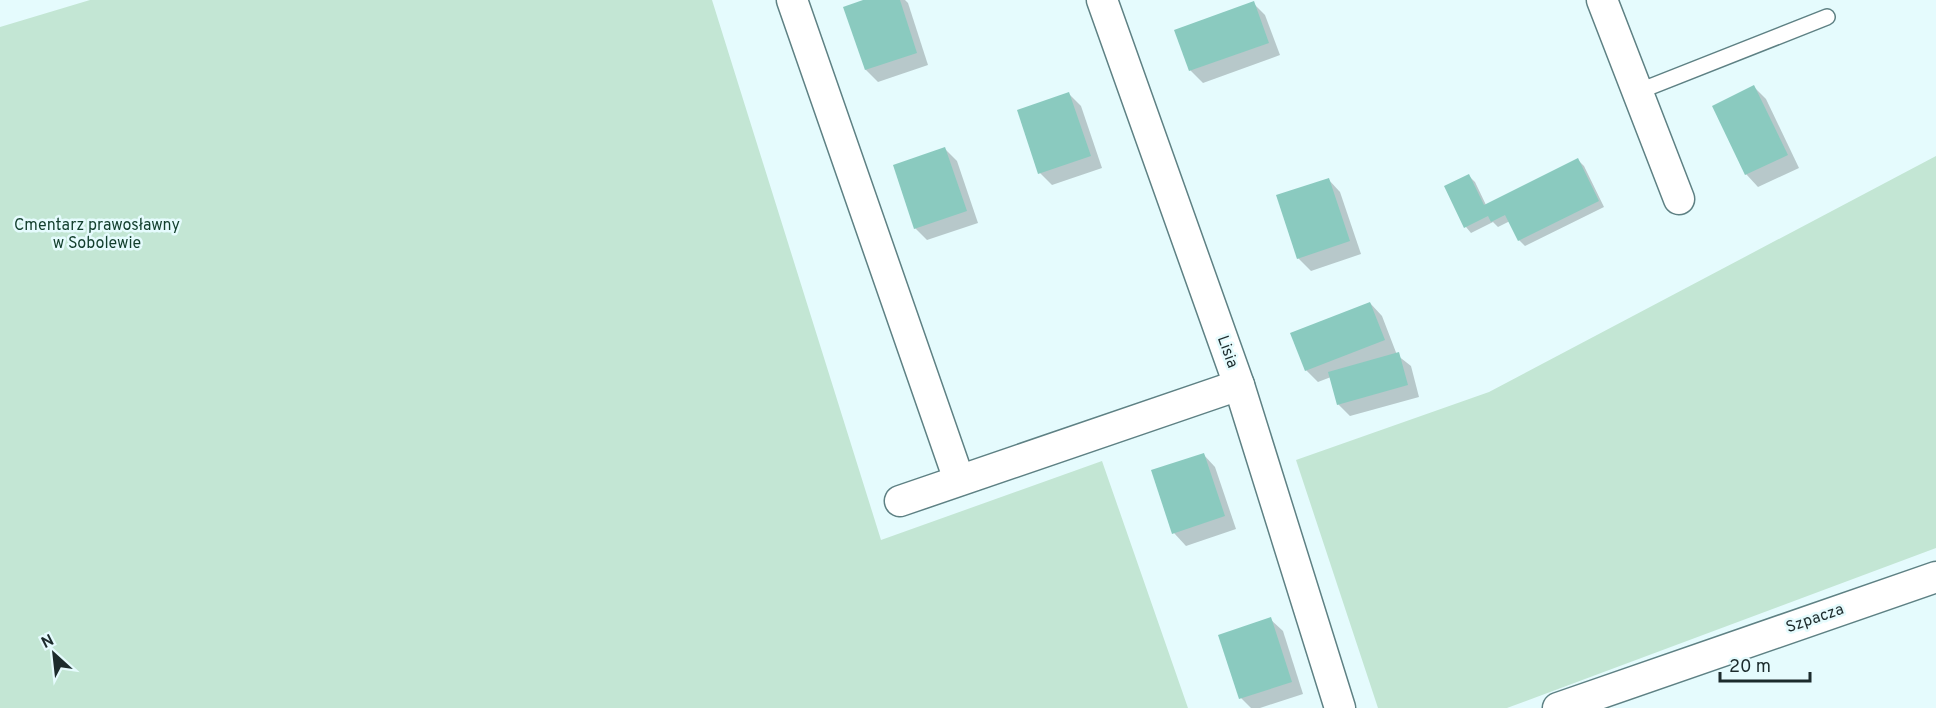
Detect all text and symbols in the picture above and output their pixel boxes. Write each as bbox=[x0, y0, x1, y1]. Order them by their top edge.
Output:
park label: Cmentarz prawosławny w Sobolewie bbox=[14, 216, 180, 254]
street label: Lisia bbox=[1212, 333, 1242, 371]
street label: Szpacza bbox=[1783, 600, 1847, 638]
north arrow bbox=[24, 624, 84, 684]
text: N bbox=[38, 631, 58, 654]
scale bar bbox=[1720, 645, 1810, 683]
text: 20 m bbox=[1729, 656, 1771, 679]

